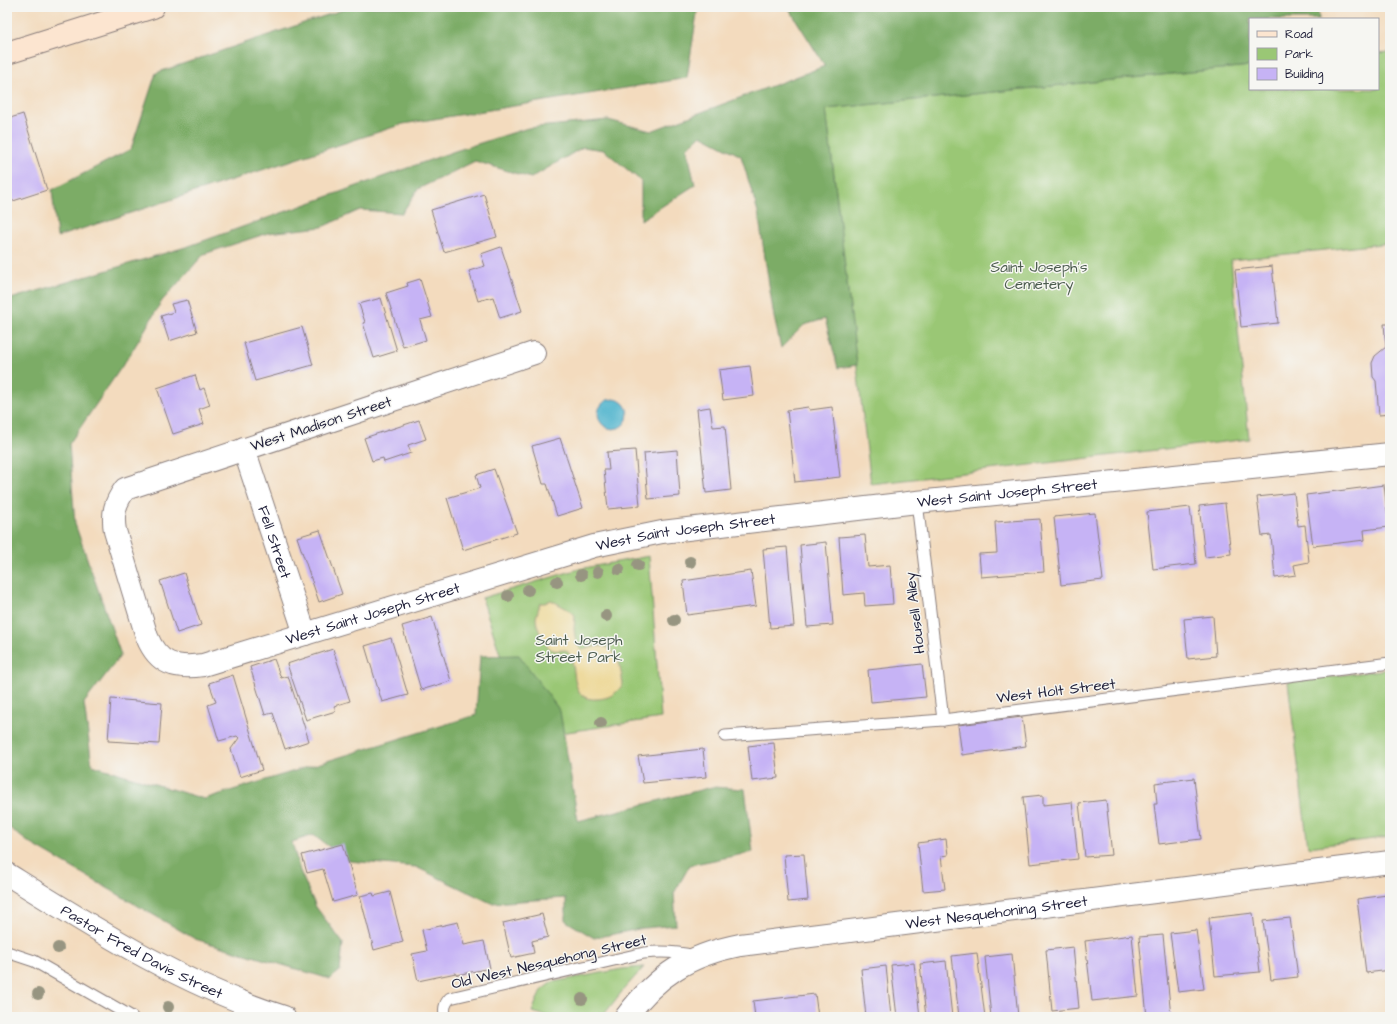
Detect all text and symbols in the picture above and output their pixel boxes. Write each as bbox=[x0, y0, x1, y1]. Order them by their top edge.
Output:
legend bbox=[1249, 18, 1379, 90]
text: Road bbox=[1285, 26, 1313, 43]
text: Park bbox=[1285, 46, 1313, 63]
text: Building bbox=[1285, 66, 1323, 84]
park label: Saint Joseph's Cemetery bbox=[991, 257, 1088, 296]
street label: West Madison Street bbox=[248, 391, 394, 457]
street label: West Saint Joseph Street bbox=[916, 473, 1098, 512]
street label: Fell Street bbox=[253, 503, 296, 581]
street label: West Saint Joseph Street bbox=[594, 508, 776, 556]
street label: Housell Alley bbox=[900, 571, 931, 655]
street label: West Saint Joseph Street bbox=[283, 577, 462, 650]
park label: Saint Joseph Street Park bbox=[536, 630, 623, 668]
street label: West Holt Street bbox=[995, 673, 1117, 709]
street label: West Nesquehoning Street bbox=[904, 890, 1089, 934]
street label: Pastor Fred Davis Street bbox=[57, 900, 226, 1004]
street label: Old West Nesquehong Street bbox=[449, 929, 649, 996]

